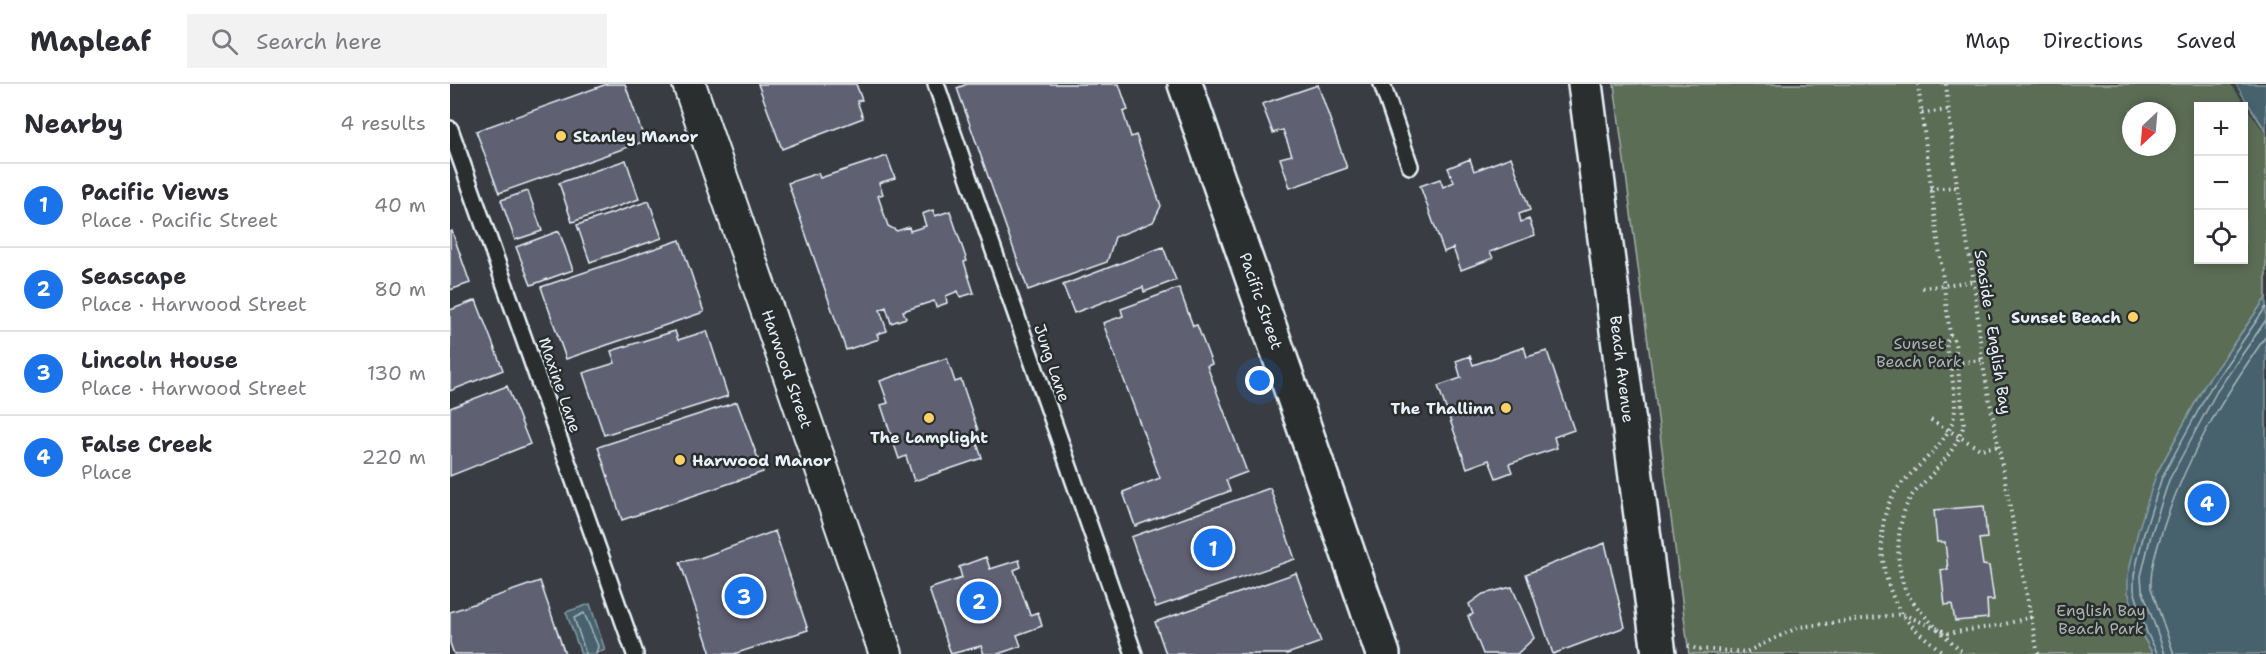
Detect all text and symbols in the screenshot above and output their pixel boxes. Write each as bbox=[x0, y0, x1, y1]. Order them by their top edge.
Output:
search box bbox=[187, 14, 607, 68]
text: Mapleaf bbox=[30, 22, 151, 60]
icon: search bbox=[208, 25, 241, 58]
text: Search here bbox=[256, 27, 382, 56]
text: Map bbox=[1965, 27, 2010, 55]
text: Directions bbox=[2043, 27, 2143, 55]
text: Saved bbox=[2176, 27, 2236, 55]
north arrow bbox=[2122, 102, 2176, 156]
map controls bbox=[2194, 102, 2248, 264]
button: + bbox=[2194, 102, 2248, 156]
text: Nearby bbox=[24, 106, 123, 141]
text: 4 results bbox=[340, 110, 426, 136]
place label: Stanley Manor bbox=[573, 126, 699, 147]
marker: Stanley Manor bbox=[554, 129, 568, 143]
button: − bbox=[2194, 156, 2248, 210]
text: Pacific Views bbox=[81, 178, 229, 207]
text: 1 bbox=[39, 192, 48, 218]
text: 40 m bbox=[374, 192, 426, 218]
text: Place · Pacific Street bbox=[81, 207, 278, 233]
button: locate bbox=[2194, 210, 2248, 264]
street label: Seaside - English Bay bbox=[1970, 248, 2016, 416]
street label: Pacific Street bbox=[1235, 250, 1287, 352]
text: Seascape bbox=[81, 262, 186, 291]
text: 2 bbox=[37, 276, 51, 302]
text: 80 m bbox=[374, 276, 426, 302]
text: Place · Harwood Street bbox=[81, 291, 307, 317]
street label: Harwood Street bbox=[757, 307, 817, 431]
place label: Sunset Beach bbox=[2011, 307, 2121, 328]
marker: Sunset Beach bbox=[2126, 310, 2140, 324]
street label: Beach Avenue bbox=[1605, 314, 1639, 424]
street label: Jung Lane bbox=[1029, 321, 1075, 405]
park label: Sunset Beach Park bbox=[1876, 333, 1962, 372]
street label: Maxine Lane bbox=[534, 334, 586, 436]
text: Lincoln House bbox=[81, 346, 238, 375]
text: 3 bbox=[37, 360, 51, 386]
text: 130 m bbox=[367, 360, 426, 386]
your location bbox=[1245, 366, 1274, 395]
text: Place · Harwood Street bbox=[81, 375, 307, 401]
place label: The Thallinn bbox=[1390, 398, 1494, 419]
marker: The Thallinn bbox=[1499, 401, 1513, 415]
marker: The Lamplight bbox=[922, 411, 936, 425]
place label: The Lamplight bbox=[870, 427, 988, 448]
text: False Creek bbox=[81, 430, 213, 459]
text: 4 bbox=[37, 444, 51, 470]
text: 220 m bbox=[362, 444, 426, 470]
place label: Harwood Manor bbox=[692, 450, 832, 471]
marker: Harwood Manor bbox=[673, 453, 687, 467]
text: Place bbox=[81, 459, 132, 485]
pin: 4 bbox=[2188, 480, 2226, 526]
pin: 1 bbox=[1194, 526, 1233, 570]
pin: 3 bbox=[724, 574, 764, 618]
pin: 2 bbox=[960, 578, 998, 624]
park label: English Bay Beach Park bbox=[2056, 600, 2146, 639]

